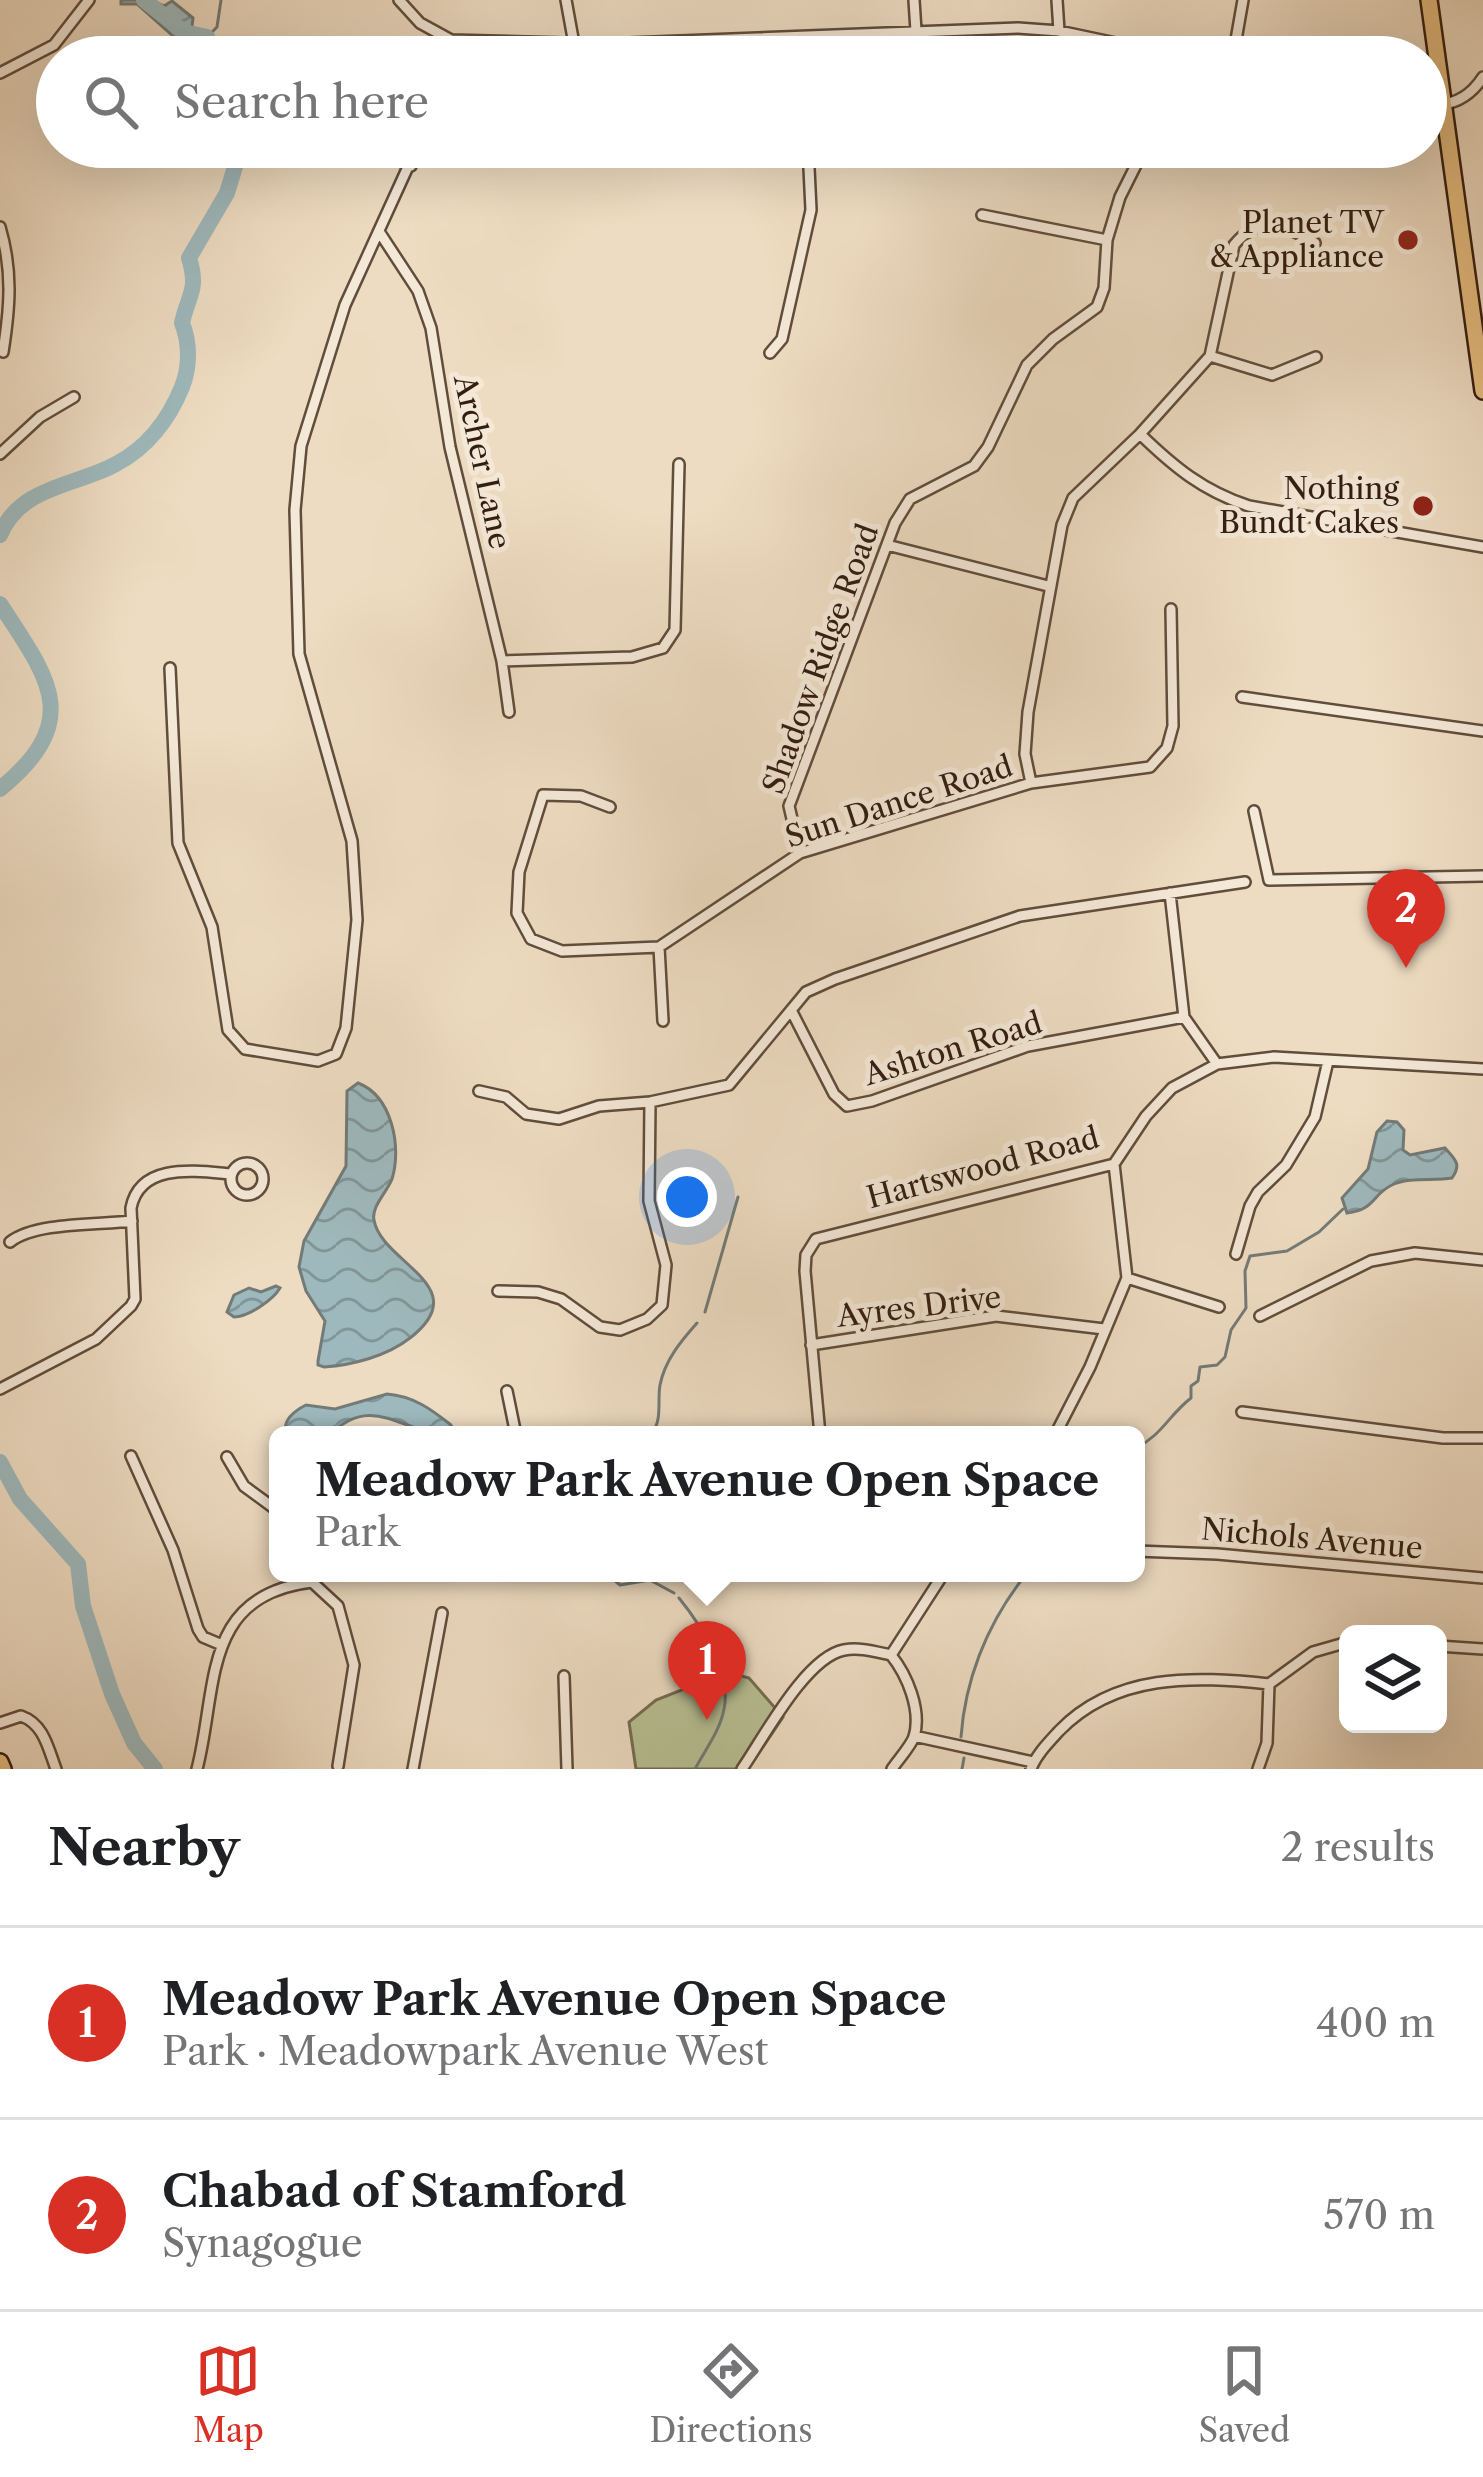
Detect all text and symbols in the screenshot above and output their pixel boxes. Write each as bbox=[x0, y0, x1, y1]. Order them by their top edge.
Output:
search box bbox=[36, 36, 1447, 168]
icon: search bbox=[78, 69, 144, 135]
text: Search here bbox=[174, 74, 429, 130]
place label: Planet TV & Appliance bbox=[1209, 204, 1385, 275]
marker: Planet TV & Appliance bbox=[1395, 227, 1421, 253]
street label: Archer Lane bbox=[446, 371, 519, 552]
place label: Nothing Bundt Cakes bbox=[1219, 470, 1399, 541]
marker: Nothing Bundt Cakes bbox=[1410, 493, 1436, 519]
street label: Shadow Ridge Road bbox=[755, 519, 887, 799]
street label: Sun Dance Road bbox=[780, 747, 1017, 856]
pin: 2 bbox=[1367, 869, 1445, 968]
street label: Ashton Road bbox=[858, 1004, 1046, 1093]
street label: Hartswood Road bbox=[863, 1119, 1103, 1216]
your location bbox=[657, 1167, 717, 1227]
street label: Ayres Drive bbox=[834, 1278, 1003, 1335]
popup bbox=[269, 1426, 1145, 1582]
text: Meadow Park Avenue Open Space bbox=[315, 1452, 1099, 1508]
text: Park bbox=[315, 1508, 400, 1556]
street label: Nichols Avenue bbox=[1200, 1510, 1424, 1567]
pin: 1 bbox=[668, 1621, 746, 1720]
map controls bbox=[1339, 1625, 1447, 1733]
button: layers bbox=[1339, 1625, 1447, 1733]
text: Nearby bbox=[48, 1816, 240, 1878]
text: 2 results bbox=[1281, 1823, 1435, 1871]
text: Meadow Park Avenue Open Space bbox=[162, 1971, 946, 2027]
text: 1 bbox=[78, 1999, 96, 2047]
text: 400 m bbox=[1316, 1999, 1435, 2047]
text: Park · Meadowpark Avenue West bbox=[162, 2027, 768, 2075]
text: Chabad of Stamford bbox=[162, 2163, 626, 2219]
text: 2 bbox=[75, 2191, 99, 2239]
text: 570 m bbox=[1323, 2191, 1435, 2239]
text: Synagogue bbox=[162, 2219, 363, 2267]
tab: Map bbox=[193, 2338, 264, 2451]
tab: Directions bbox=[650, 2338, 813, 2451]
tab: Saved bbox=[1198, 2338, 1290, 2451]

